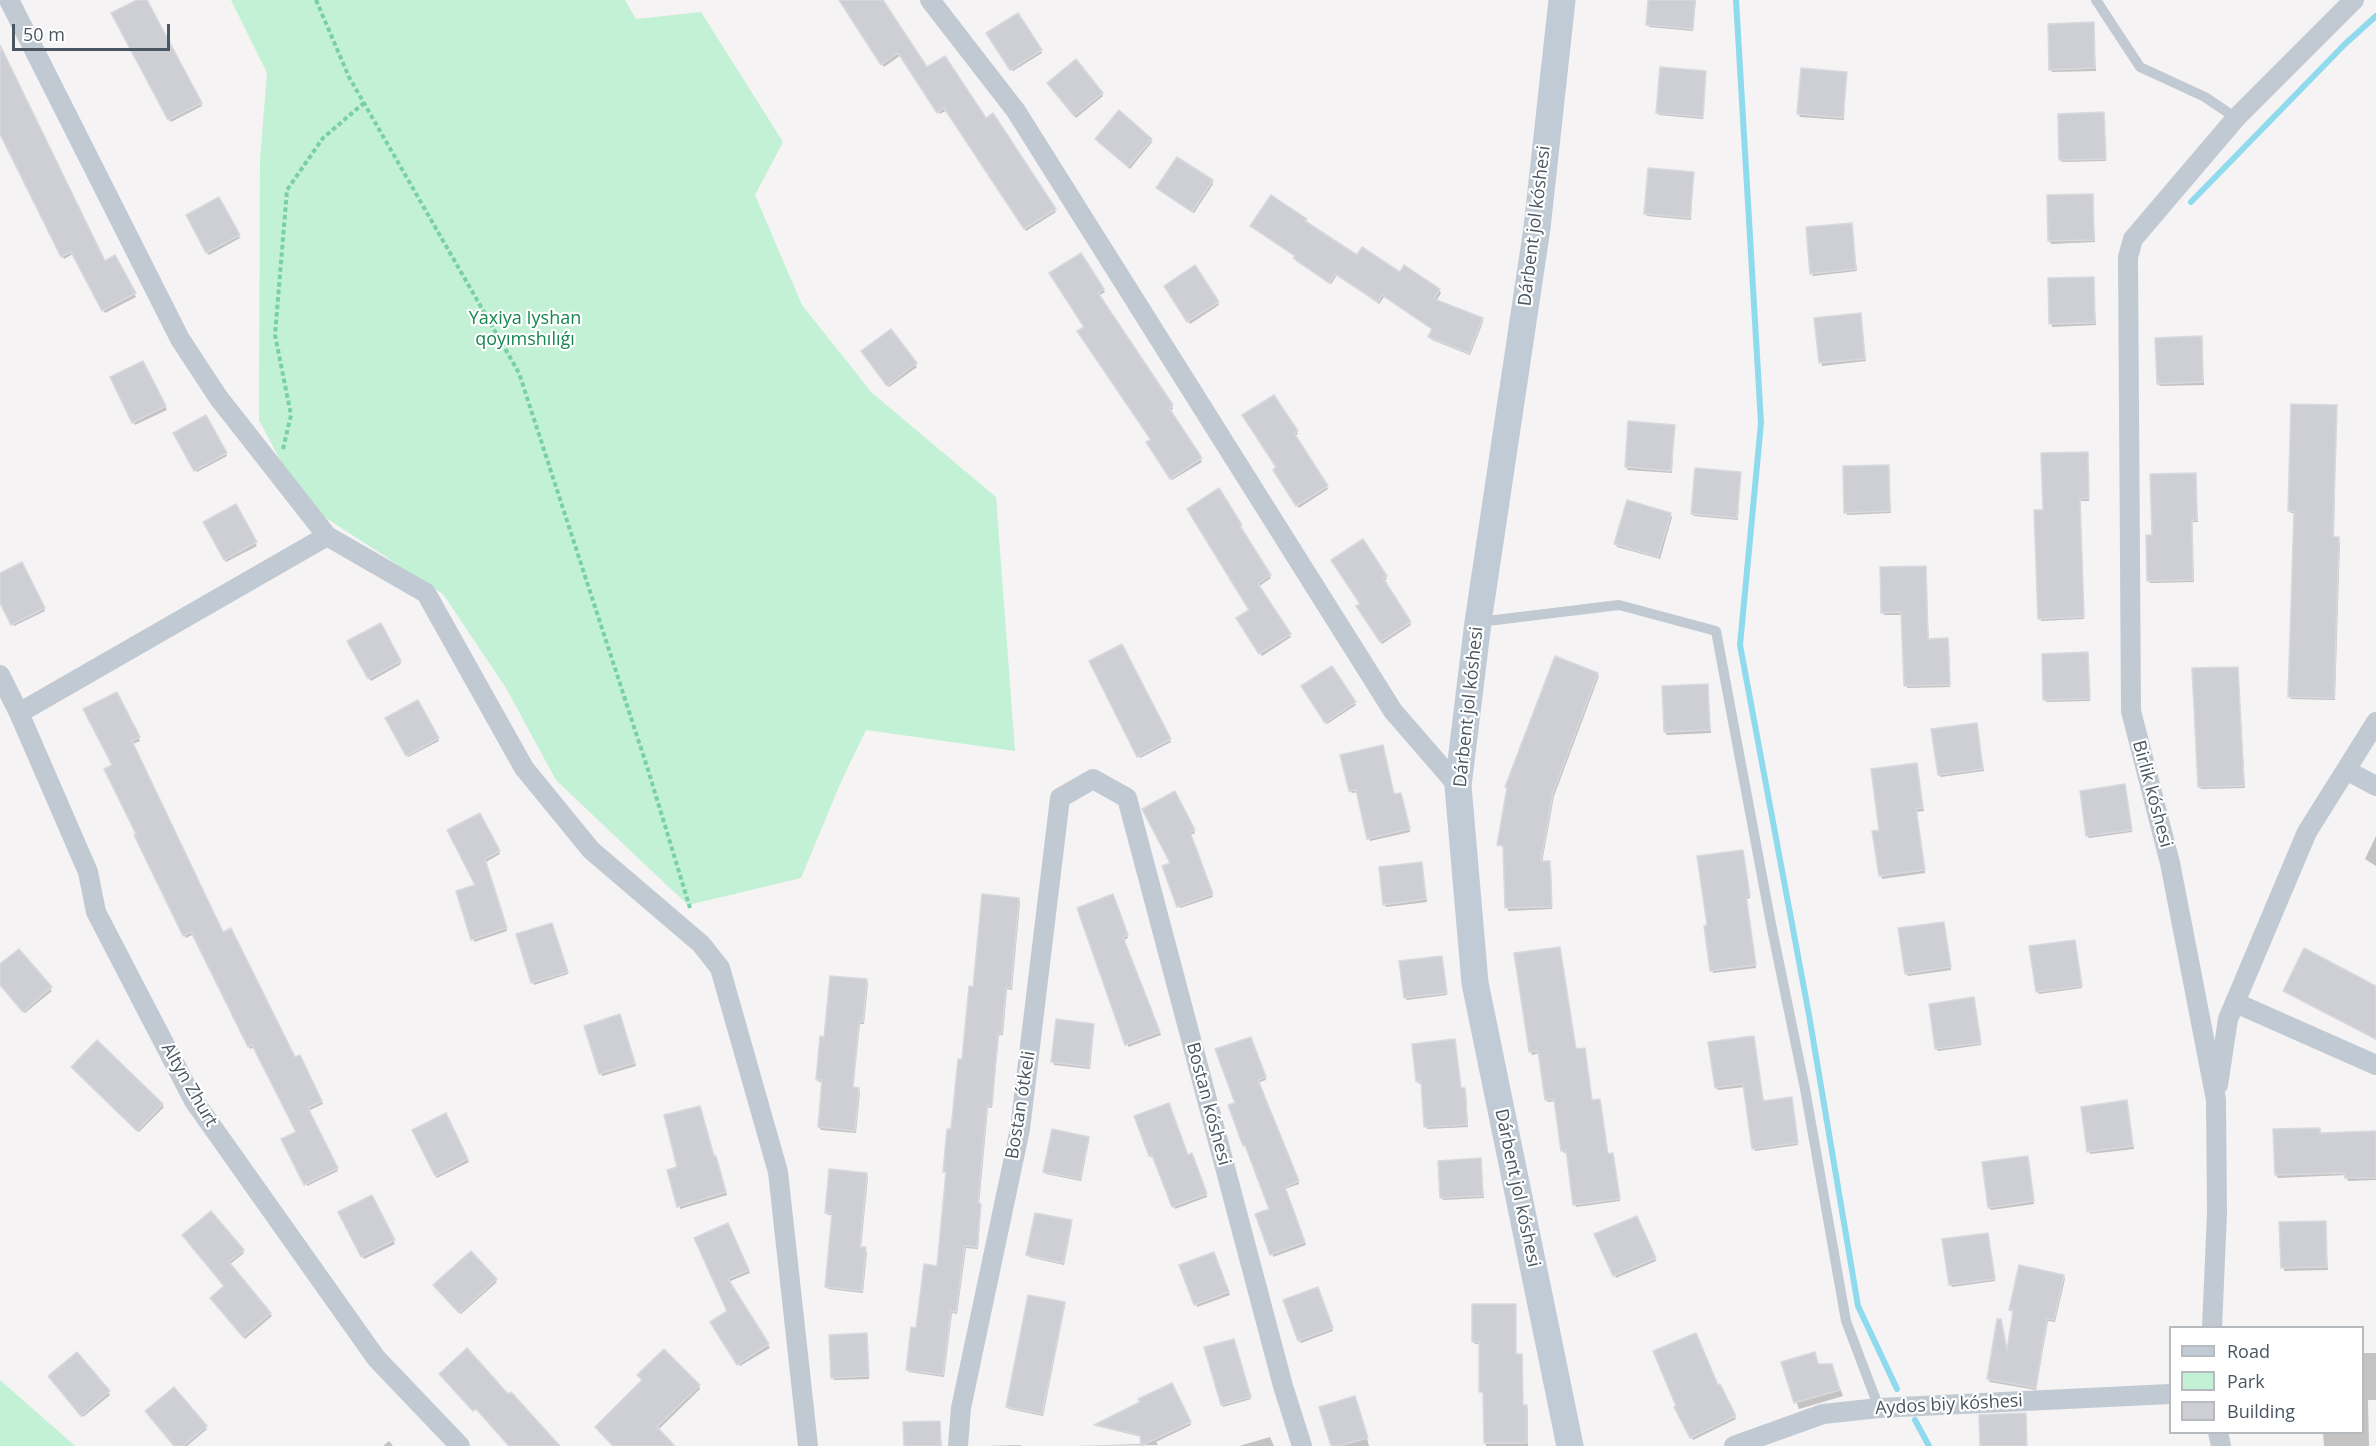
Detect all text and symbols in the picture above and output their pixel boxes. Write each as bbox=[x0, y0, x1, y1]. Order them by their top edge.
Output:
scale bar bbox=[15, 12, 172, 50]
text: 50 m bbox=[23, 22, 65, 46]
street label: Dárbent jol kóshesi bbox=[1514, 145, 1556, 307]
park label: Yaxiya Iyshan qoyımshılıǵı bbox=[469, 308, 581, 350]
street label: Dárbent jol kóshesi bbox=[1450, 626, 1488, 788]
street label: Birlik kóshesi bbox=[2127, 738, 2177, 850]
street label: Altyn Zhurt bbox=[156, 1039, 222, 1131]
street label: Bostan kóshesi bbox=[1181, 1040, 1235, 1168]
street label: Bostan ótkeli bbox=[1002, 1049, 1040, 1161]
street label: Dárbent jol kóshesi bbox=[1490, 1107, 1544, 1269]
legend bbox=[2169, 1326, 2364, 1434]
text: Road bbox=[2227, 1339, 2270, 1363]
text: Park bbox=[2227, 1369, 2265, 1393]
street label: Aydos biy kóshesi bbox=[1875, 1390, 2023, 1420]
text: Building bbox=[2227, 1399, 2295, 1423]

